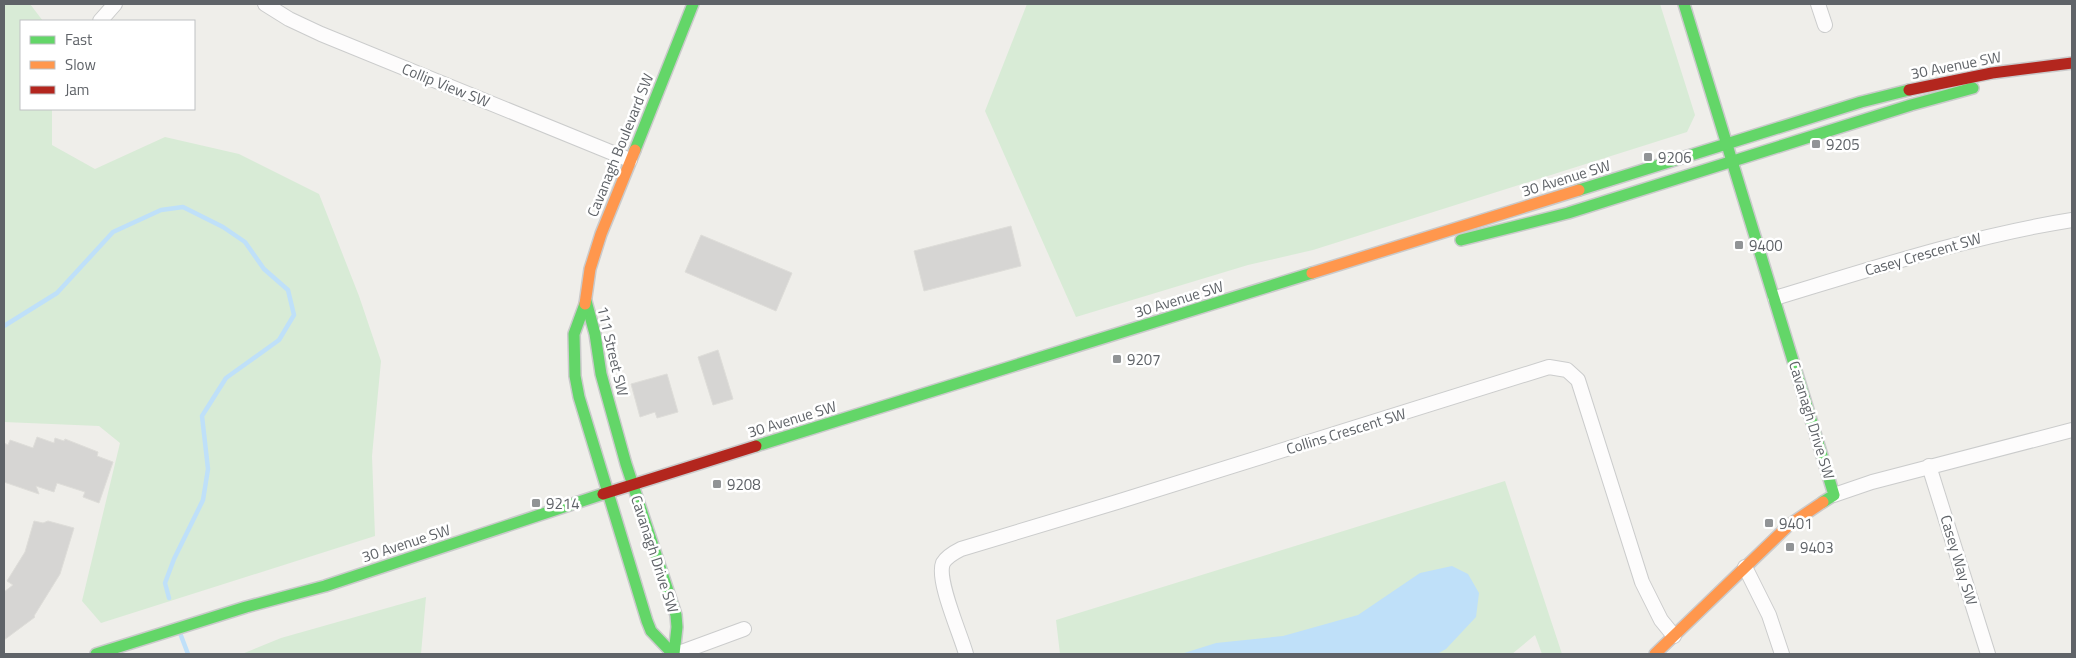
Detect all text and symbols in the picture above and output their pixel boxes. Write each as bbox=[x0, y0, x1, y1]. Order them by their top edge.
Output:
legend bbox=[20, 20, 195, 110]
text: Fast bbox=[65, 28, 93, 51]
street label: 30 Avenue SW bbox=[1909, 45, 2003, 85]
text: Slow bbox=[65, 53, 96, 76]
street label: Collip View SW bbox=[399, 57, 493, 113]
street label: Cavanagh Boulevard SW bbox=[581, 70, 659, 220]
text: Jam bbox=[65, 78, 89, 101]
place label: 9205 bbox=[1826, 133, 1860, 156]
marker: 9205 bbox=[1810, 138, 1822, 150]
place label: 9206 bbox=[1658, 146, 1692, 169]
marker: 9206 bbox=[1642, 151, 1654, 163]
street label: 30 Avenue SW bbox=[1519, 154, 1613, 202]
street label: Casey Crescent SW bbox=[1862, 226, 1984, 282]
place label: 9400 bbox=[1749, 234, 1783, 257]
marker: 9400 bbox=[1733, 239, 1745, 251]
street label: 30 Avenue SW bbox=[1132, 275, 1226, 323]
street label: 111 Street SW bbox=[591, 304, 635, 398]
place label: 9207 bbox=[1127, 348, 1161, 371]
marker: 9207 bbox=[1111, 353, 1123, 365]
street label: Cavanagh Drive SW bbox=[1783, 358, 1841, 482]
street label: 30 Avenue SW bbox=[745, 395, 839, 443]
street label: Collins Crescent SW bbox=[1283, 402, 1409, 460]
place label: 9208 bbox=[727, 473, 761, 496]
marker: 9208 bbox=[711, 478, 723, 490]
place label: 9214 bbox=[546, 492, 580, 515]
street label: Cavanagh Drive SW bbox=[625, 492, 685, 616]
marker: 9214 bbox=[530, 497, 542, 509]
place label: 9401 bbox=[1779, 512, 1813, 535]
street label: Casey Way SW bbox=[1934, 512, 1984, 608]
marker: 9401 bbox=[1763, 517, 1775, 529]
street label: 30 Avenue SW bbox=[359, 518, 453, 568]
place label: 9403 bbox=[1800, 536, 1834, 559]
marker: 9403 bbox=[1784, 541, 1796, 553]

